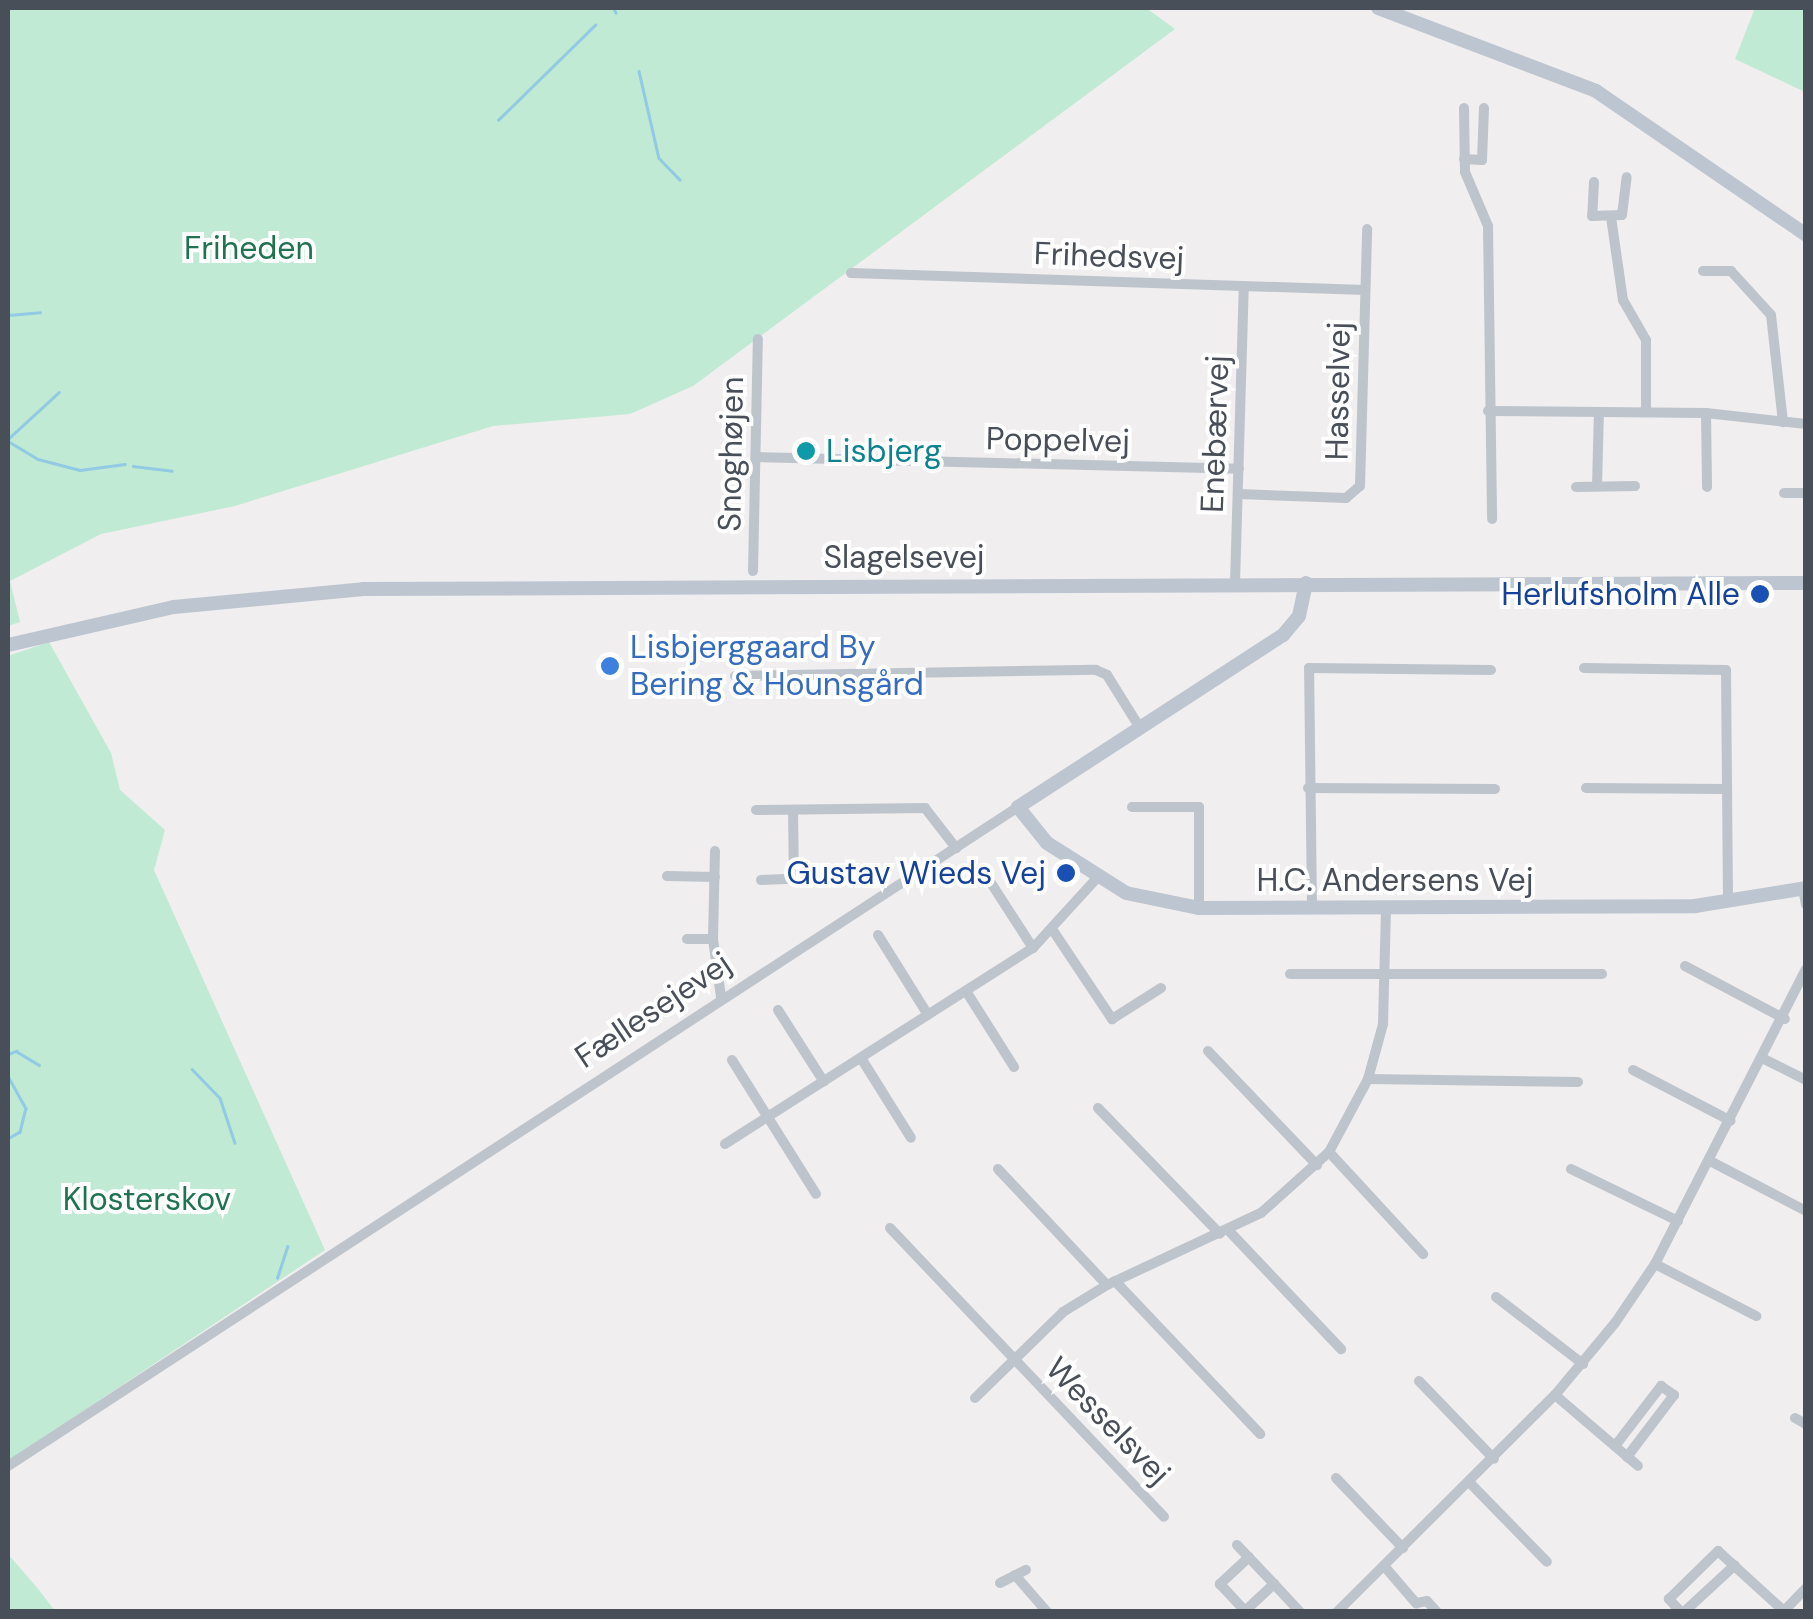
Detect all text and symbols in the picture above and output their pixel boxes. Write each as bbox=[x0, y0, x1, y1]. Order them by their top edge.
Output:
park label: Friheden bbox=[184, 229, 314, 267]
street label: Frihedsvej bbox=[1033, 234, 1185, 278]
street label: Hasselvej bbox=[1318, 321, 1358, 461]
street label: Enebærvej bbox=[1193, 354, 1237, 514]
street label: Snoghøjen bbox=[710, 376, 752, 532]
street label: Poppelvej bbox=[986, 420, 1130, 460]
place label: Lisbjerg bbox=[826, 432, 942, 470]
marker: Lisbjerg bbox=[795, 440, 817, 462]
street label: Slagelsevej bbox=[823, 538, 985, 576]
place label: Herlufsholm Alle bbox=[1501, 575, 1740, 613]
marker: Herlufsholm Alle bbox=[1749, 583, 1771, 605]
place label: Lisbjerggaard By Bering & Hounsgård bbox=[630, 629, 924, 704]
marker: Lisbjerggaard By Bering & Hounsgård bbox=[599, 655, 621, 677]
place label: Gustav Wieds Vej bbox=[787, 854, 1046, 892]
street label: H.C. Andersens Vej bbox=[1256, 861, 1534, 899]
marker: Gustav Wieds Vej bbox=[1055, 862, 1077, 884]
street label: Fællesejevej bbox=[568, 944, 738, 1076]
park label: Klosterskov bbox=[63, 1180, 231, 1218]
street label: Wesselsvej bbox=[1038, 1349, 1178, 1493]

